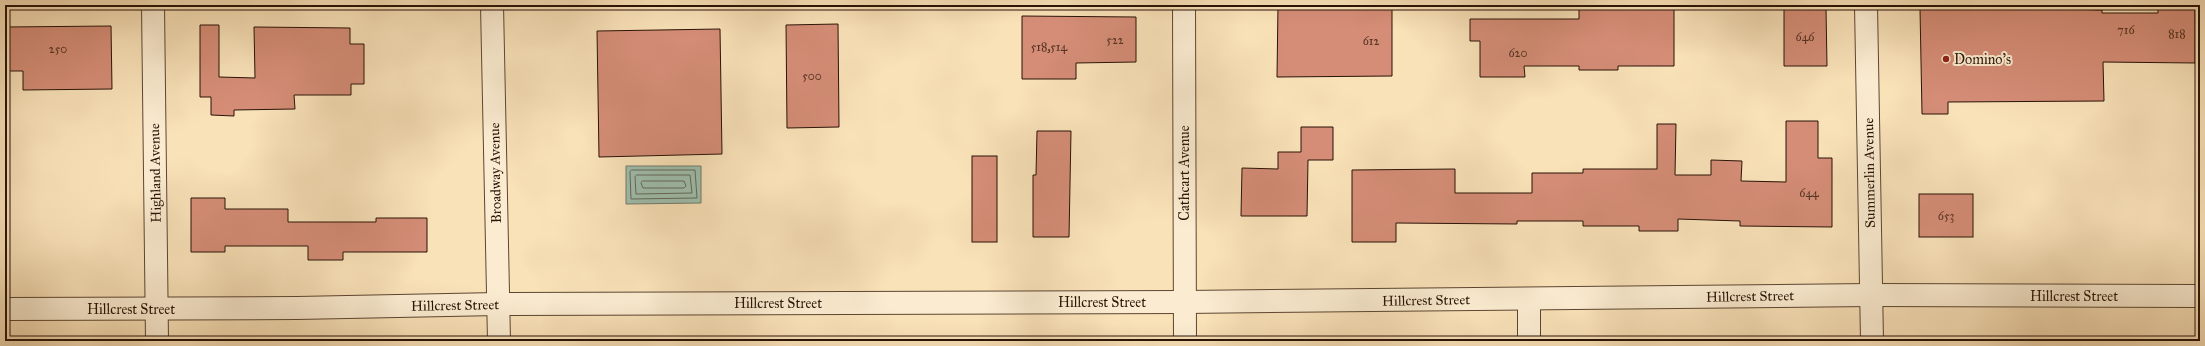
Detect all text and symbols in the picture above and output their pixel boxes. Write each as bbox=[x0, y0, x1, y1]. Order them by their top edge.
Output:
house number: 716 bbox=[2117, 23, 2135, 37]
house number: 818 bbox=[2168, 27, 2186, 41]
house number: 646 bbox=[1796, 30, 1815, 44]
house number: 522 bbox=[1106, 33, 1124, 47]
house number: 612 bbox=[1363, 34, 1379, 48]
house number: 518,514 bbox=[1031, 40, 1068, 54]
house number: 250 bbox=[49, 42, 67, 56]
house number: 620 bbox=[1508, 46, 1528, 60]
place label: Domino's bbox=[1954, 51, 2011, 68]
marker: Domino's bbox=[1941, 54, 1951, 64]
house number: 500 bbox=[802, 69, 822, 83]
street label: Summerlin Avenue bbox=[1860, 118, 1879, 228]
street label: Broadway Avenue bbox=[486, 122, 505, 224]
street label: Highland Avenue bbox=[146, 123, 165, 223]
street label: Cathcart Avenue bbox=[1176, 125, 1193, 221]
house number: 644 bbox=[1799, 186, 1819, 200]
house number: 653 bbox=[1938, 209, 1954, 223]
street label: Hillcrest Street bbox=[1706, 287, 1794, 306]
street label: Hillcrest Street bbox=[2030, 288, 2118, 305]
street label: Hillcrest Street bbox=[1382, 291, 1470, 310]
street label: Hillcrest Street bbox=[1058, 294, 1146, 311]
street label: Hillcrest Street bbox=[734, 295, 822, 312]
street label: Hillcrest Street bbox=[411, 296, 499, 315]
street label: Hillcrest Street bbox=[87, 301, 175, 318]

